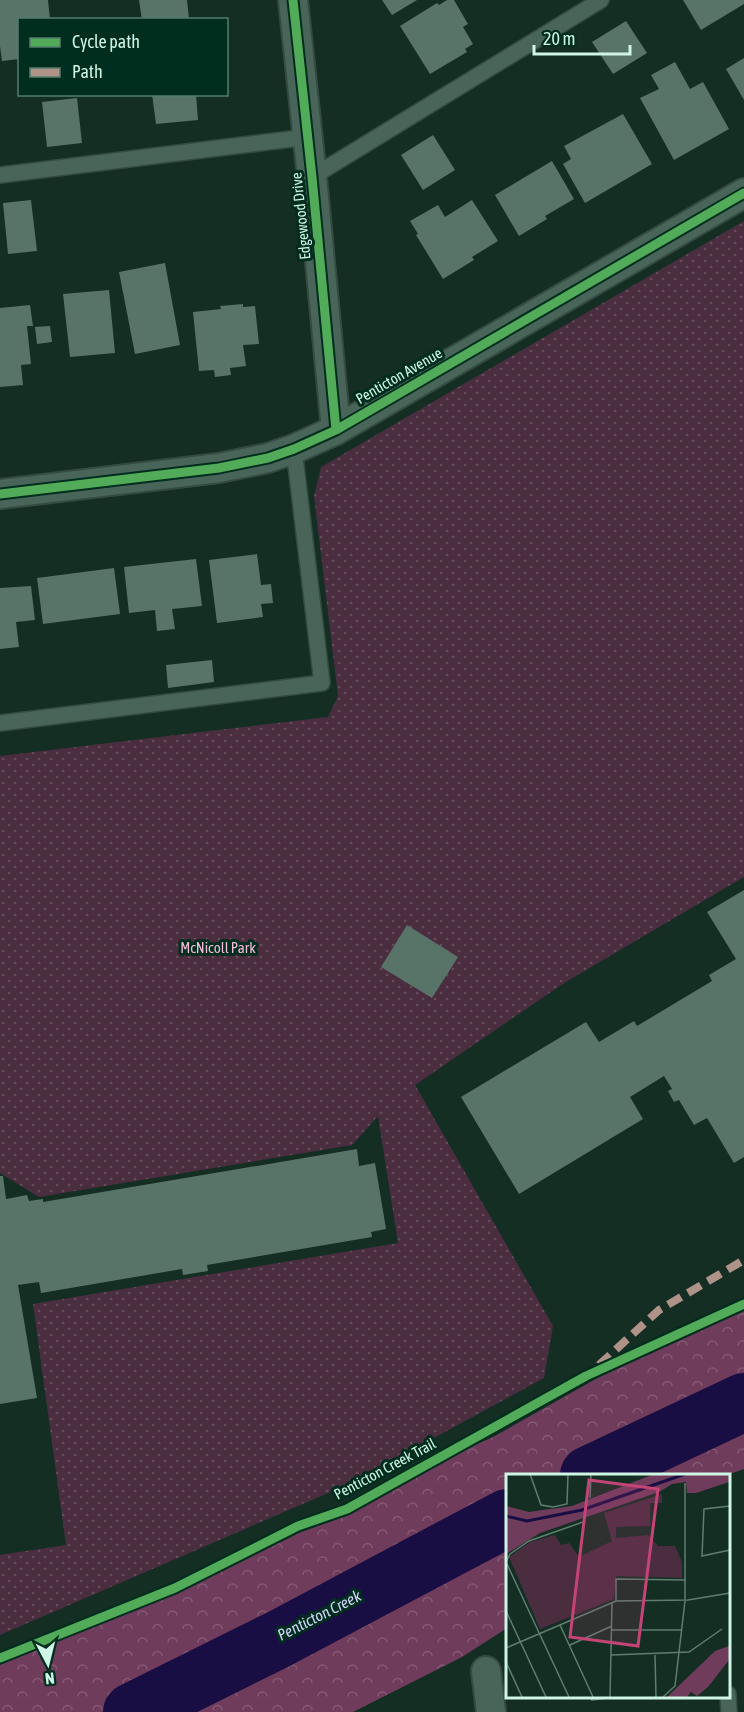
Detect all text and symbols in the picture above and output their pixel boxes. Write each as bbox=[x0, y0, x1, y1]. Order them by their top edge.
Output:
legend bbox=[18, 18, 228, 96]
scale bar bbox=[534, 18, 630, 56]
text: 20 m bbox=[543, 28, 575, 49]
text: Cycle path bbox=[72, 31, 140, 52]
text: Path bbox=[72, 61, 103, 82]
street label: Edgewood Drive bbox=[287, 171, 314, 260]
street label: Penticton Avenue bbox=[353, 344, 445, 407]
park label: McNicoll Park bbox=[180, 939, 256, 956]
street label: Penticton Creek Trail bbox=[331, 1435, 439, 1503]
inset map bbox=[506, 1474, 729, 1697]
water label: Penticton Creek bbox=[274, 1586, 365, 1644]
north arrow bbox=[18, 1634, 78, 1694]
text: N bbox=[44, 1669, 56, 1688]

